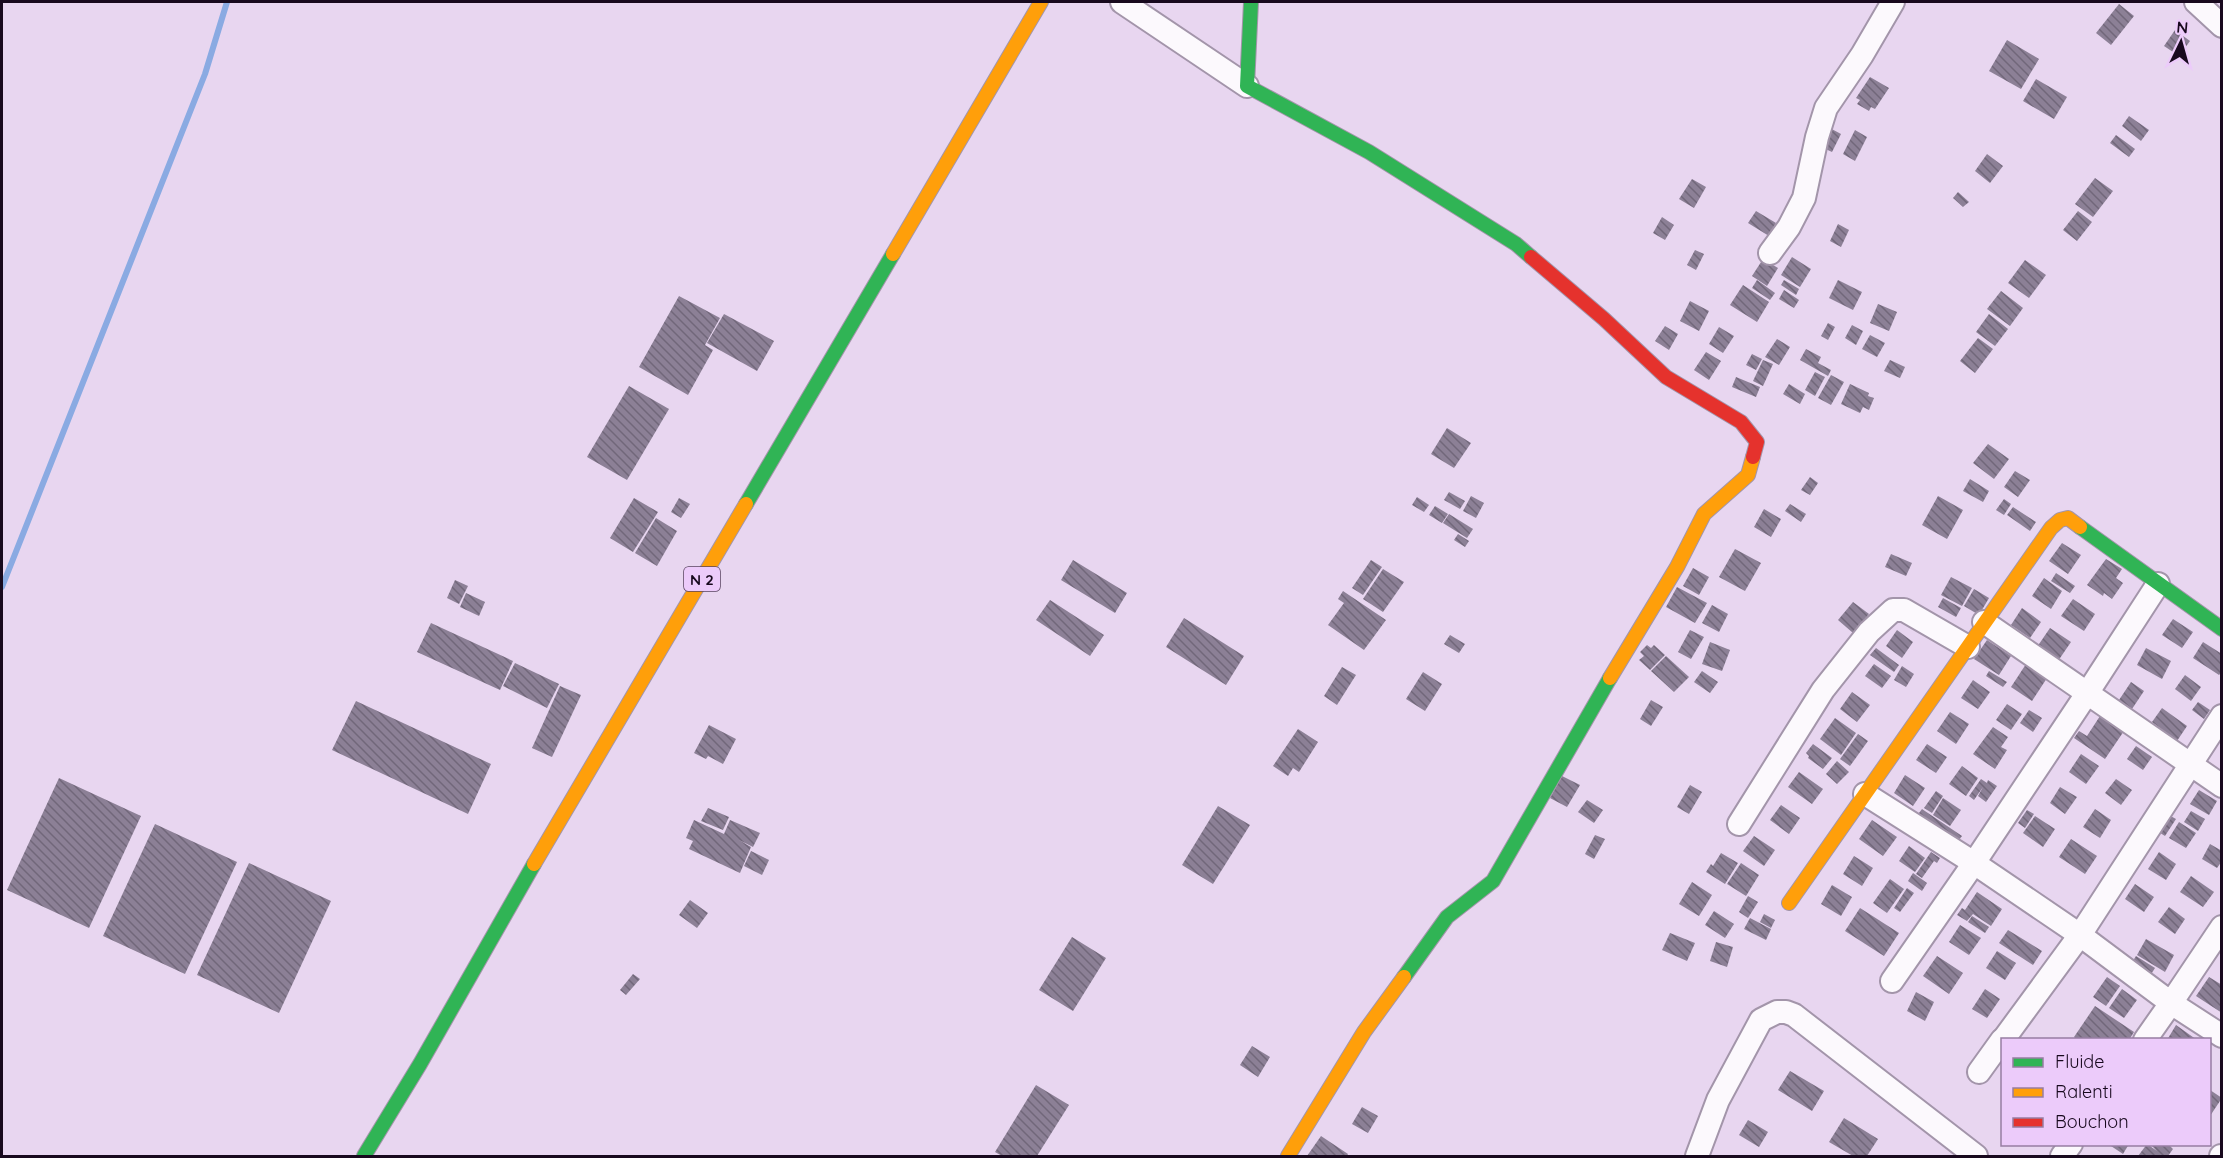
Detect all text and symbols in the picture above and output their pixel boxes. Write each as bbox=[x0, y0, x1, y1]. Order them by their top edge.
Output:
north arrow bbox=[2151, 12, 2211, 72]
text: N bbox=[2176, 17, 2189, 38]
road number: N 2 bbox=[684, 567, 720, 591]
legend bbox=[2001, 1038, 2211, 1146]
text: Fluide bbox=[2055, 1050, 2104, 1073]
text: Ralenti bbox=[2055, 1080, 2113, 1103]
text: Bouchon bbox=[2055, 1110, 2129, 1133]

